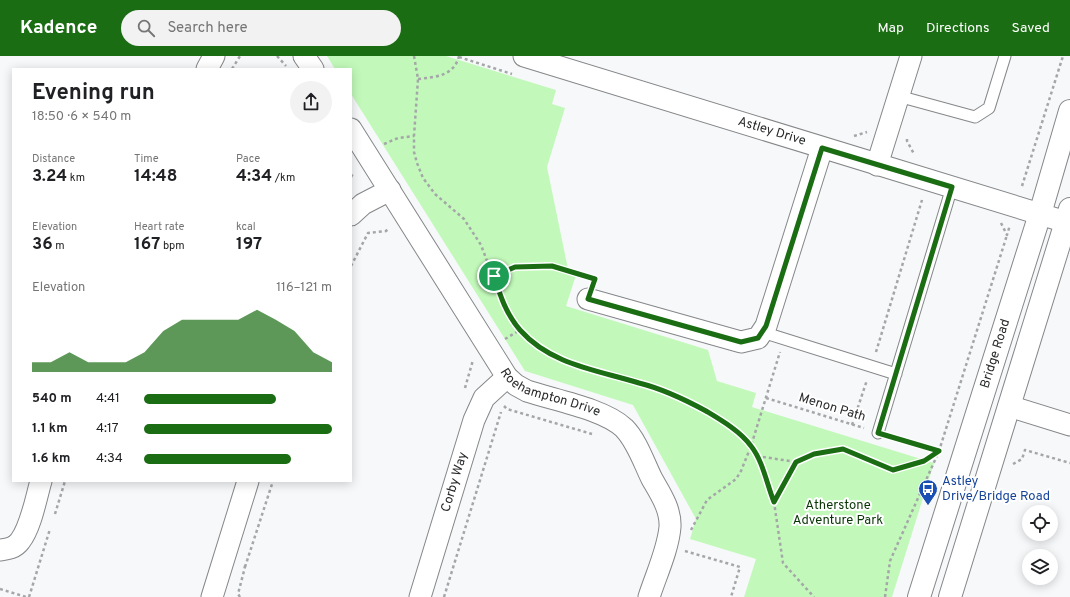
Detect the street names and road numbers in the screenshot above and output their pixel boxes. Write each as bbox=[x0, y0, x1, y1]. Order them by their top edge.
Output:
street label: Astley Drive bbox=[736, 114, 808, 150]
street label: Bridge Road bbox=[977, 317, 1014, 390]
street label: Roehampton Drive bbox=[496, 366, 602, 421]
street label: Menon Path bbox=[797, 390, 867, 426]
street label: Corby Way bbox=[438, 450, 472, 514]

